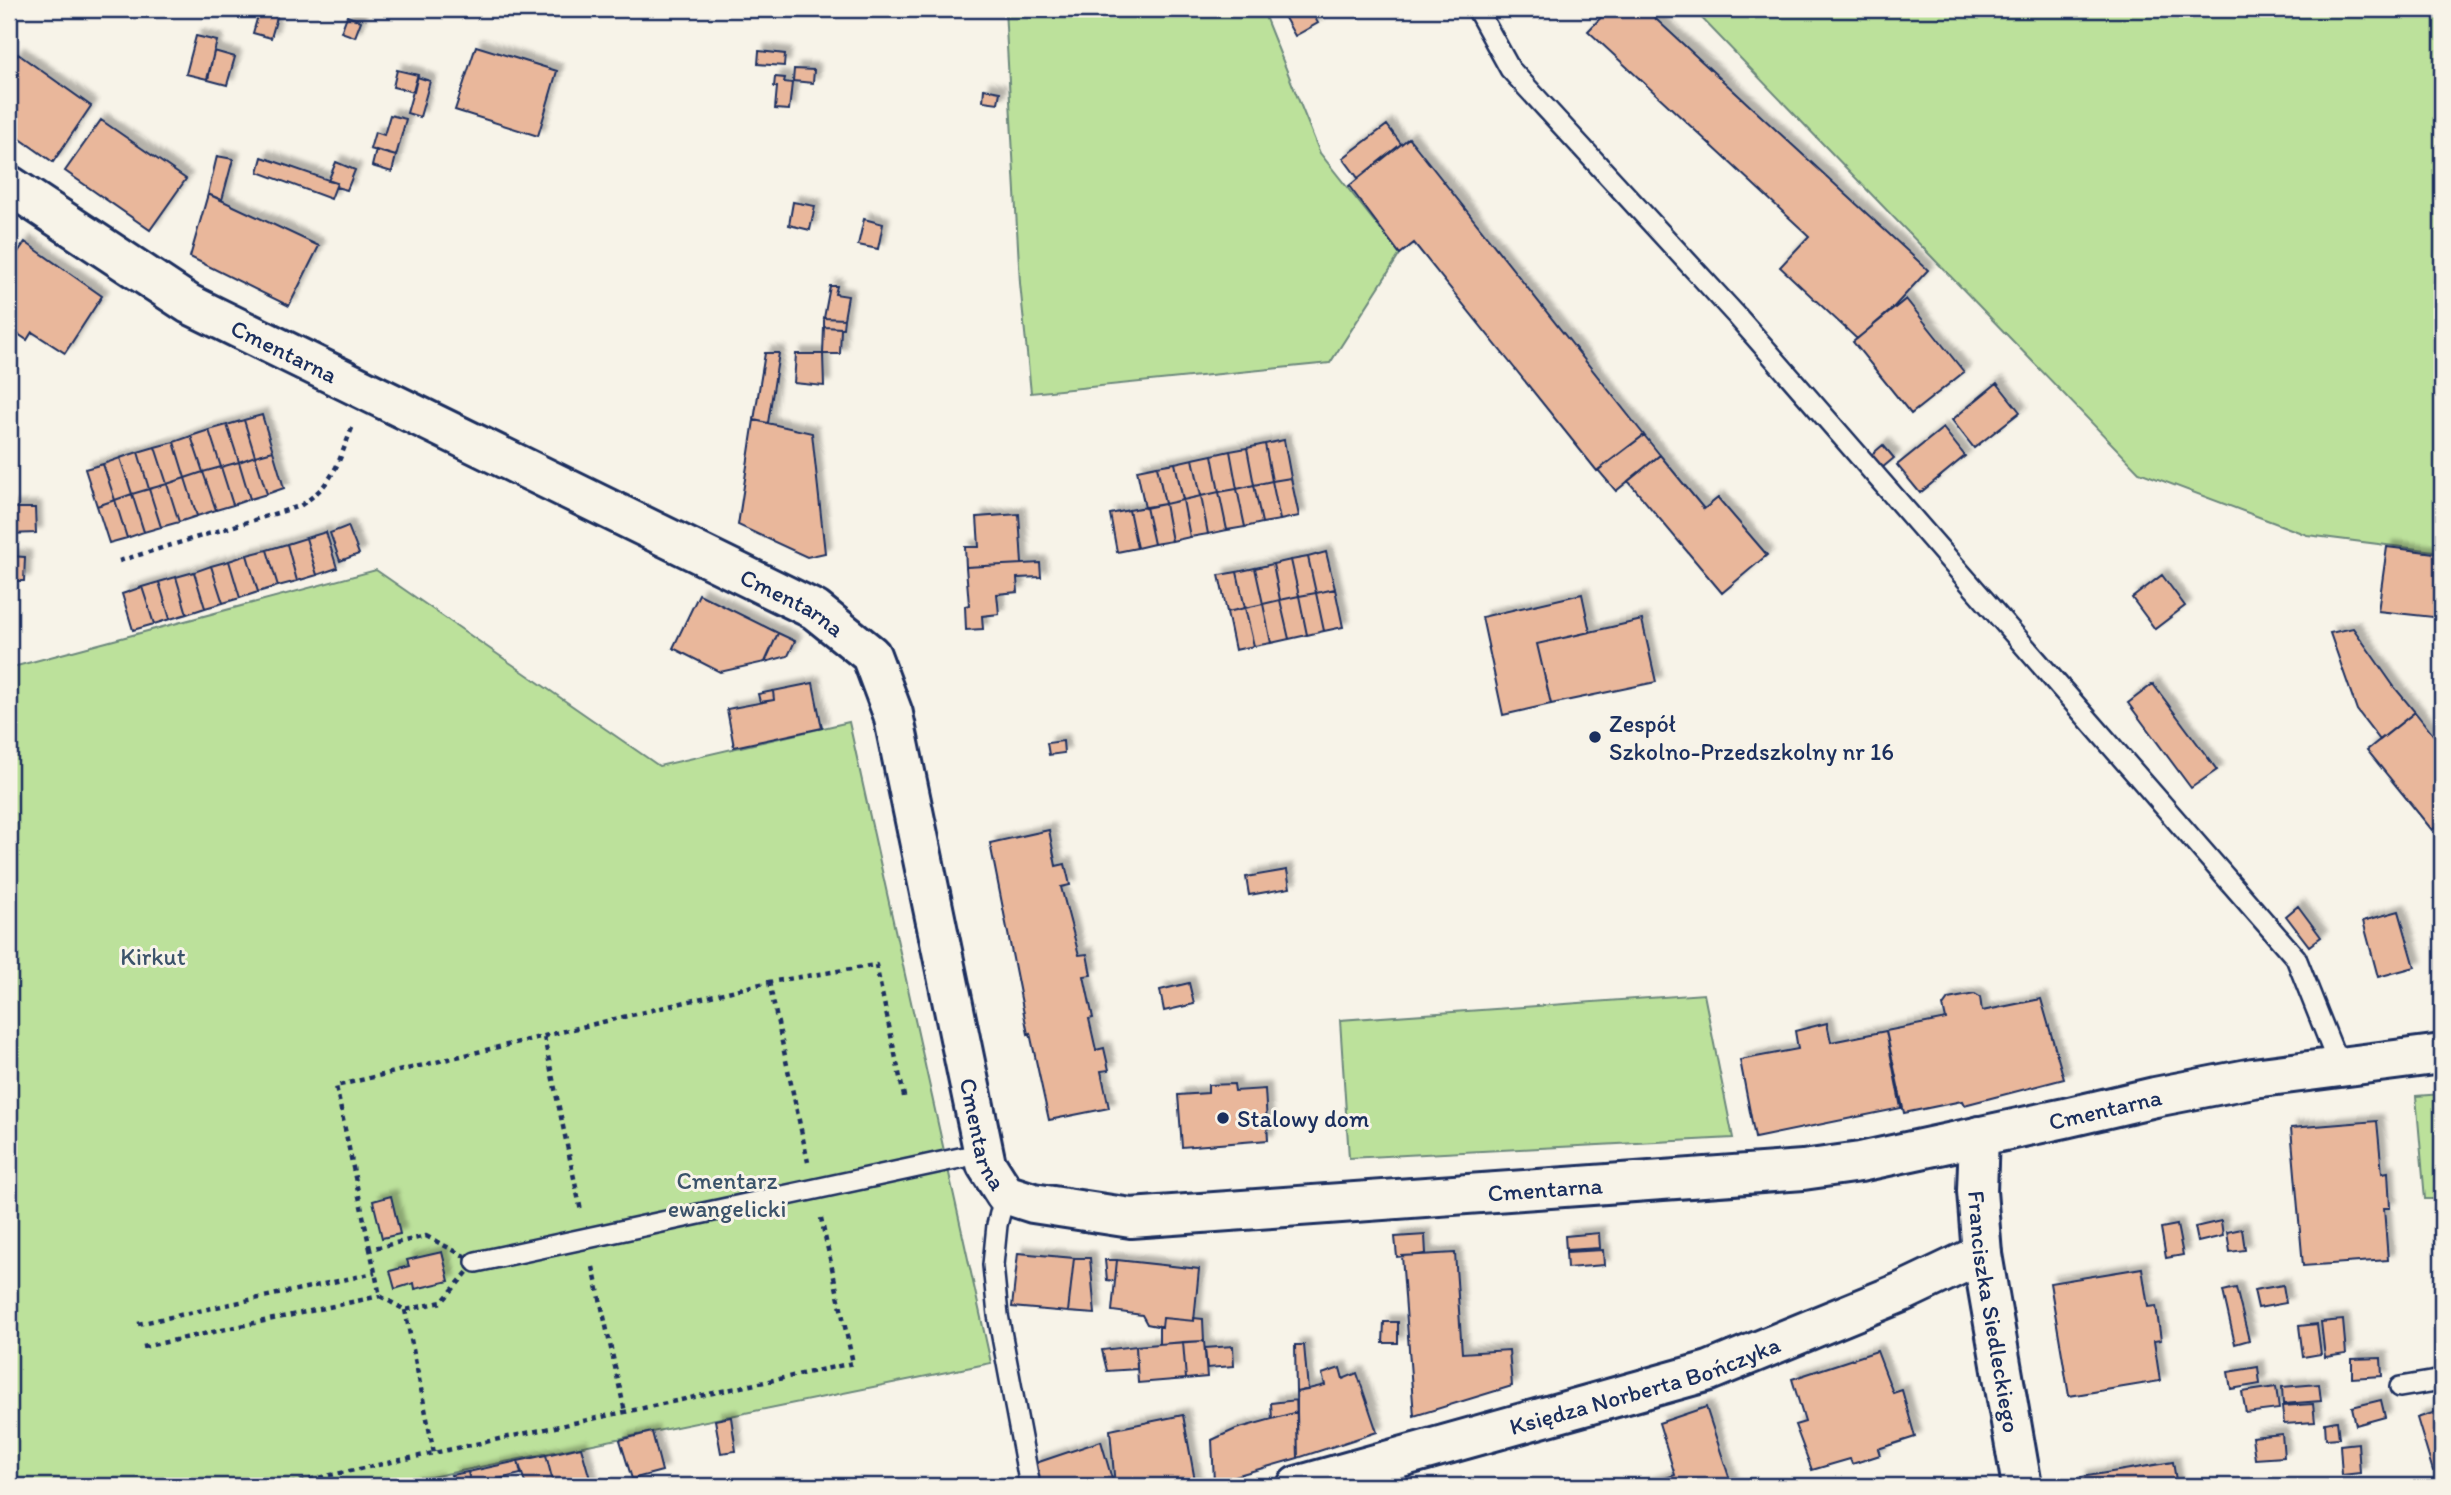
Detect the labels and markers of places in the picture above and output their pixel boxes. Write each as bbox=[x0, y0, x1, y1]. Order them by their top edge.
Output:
place label: Zespół Szkolno-Przedszkolny nr 16 bbox=[1609, 709, 1894, 766]
marker: Zespół Szkolno-Przedszkolny nr 16 bbox=[1587, 729, 1603, 745]
place label: Stalowy dom bbox=[1237, 1104, 1369, 1133]
marker: Stalowy dom bbox=[1215, 1110, 1231, 1126]

